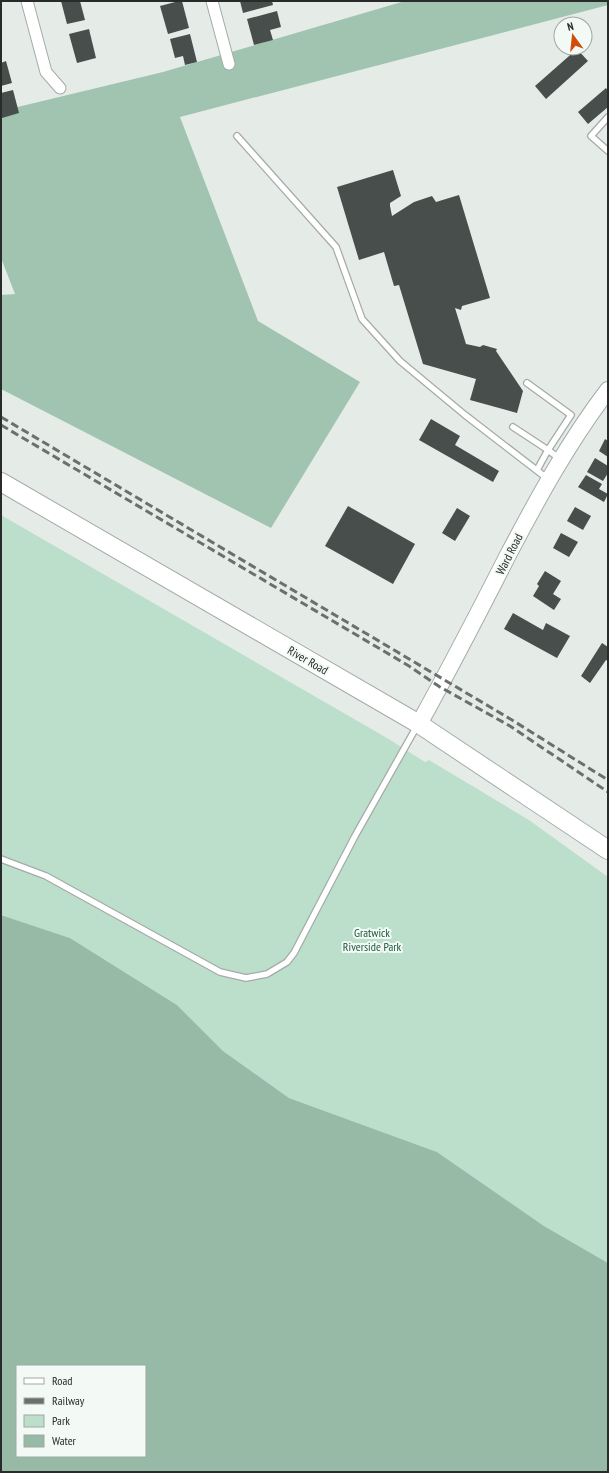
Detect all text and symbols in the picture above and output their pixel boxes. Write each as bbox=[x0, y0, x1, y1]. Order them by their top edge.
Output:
north arrow bbox=[553, 16, 593, 56]
text: N bbox=[566, 19, 575, 34]
street label: Ward Road bbox=[492, 531, 526, 577]
street label: River Road bbox=[285, 642, 331, 678]
park label: Gratwick Riverside Park bbox=[343, 925, 402, 954]
legend bbox=[16, 1365, 146, 1457]
text: Road bbox=[52, 1373, 72, 1388]
text: Railway bbox=[52, 1393, 85, 1408]
text: Park bbox=[52, 1413, 70, 1428]
text: Water bbox=[52, 1433, 77, 1448]

